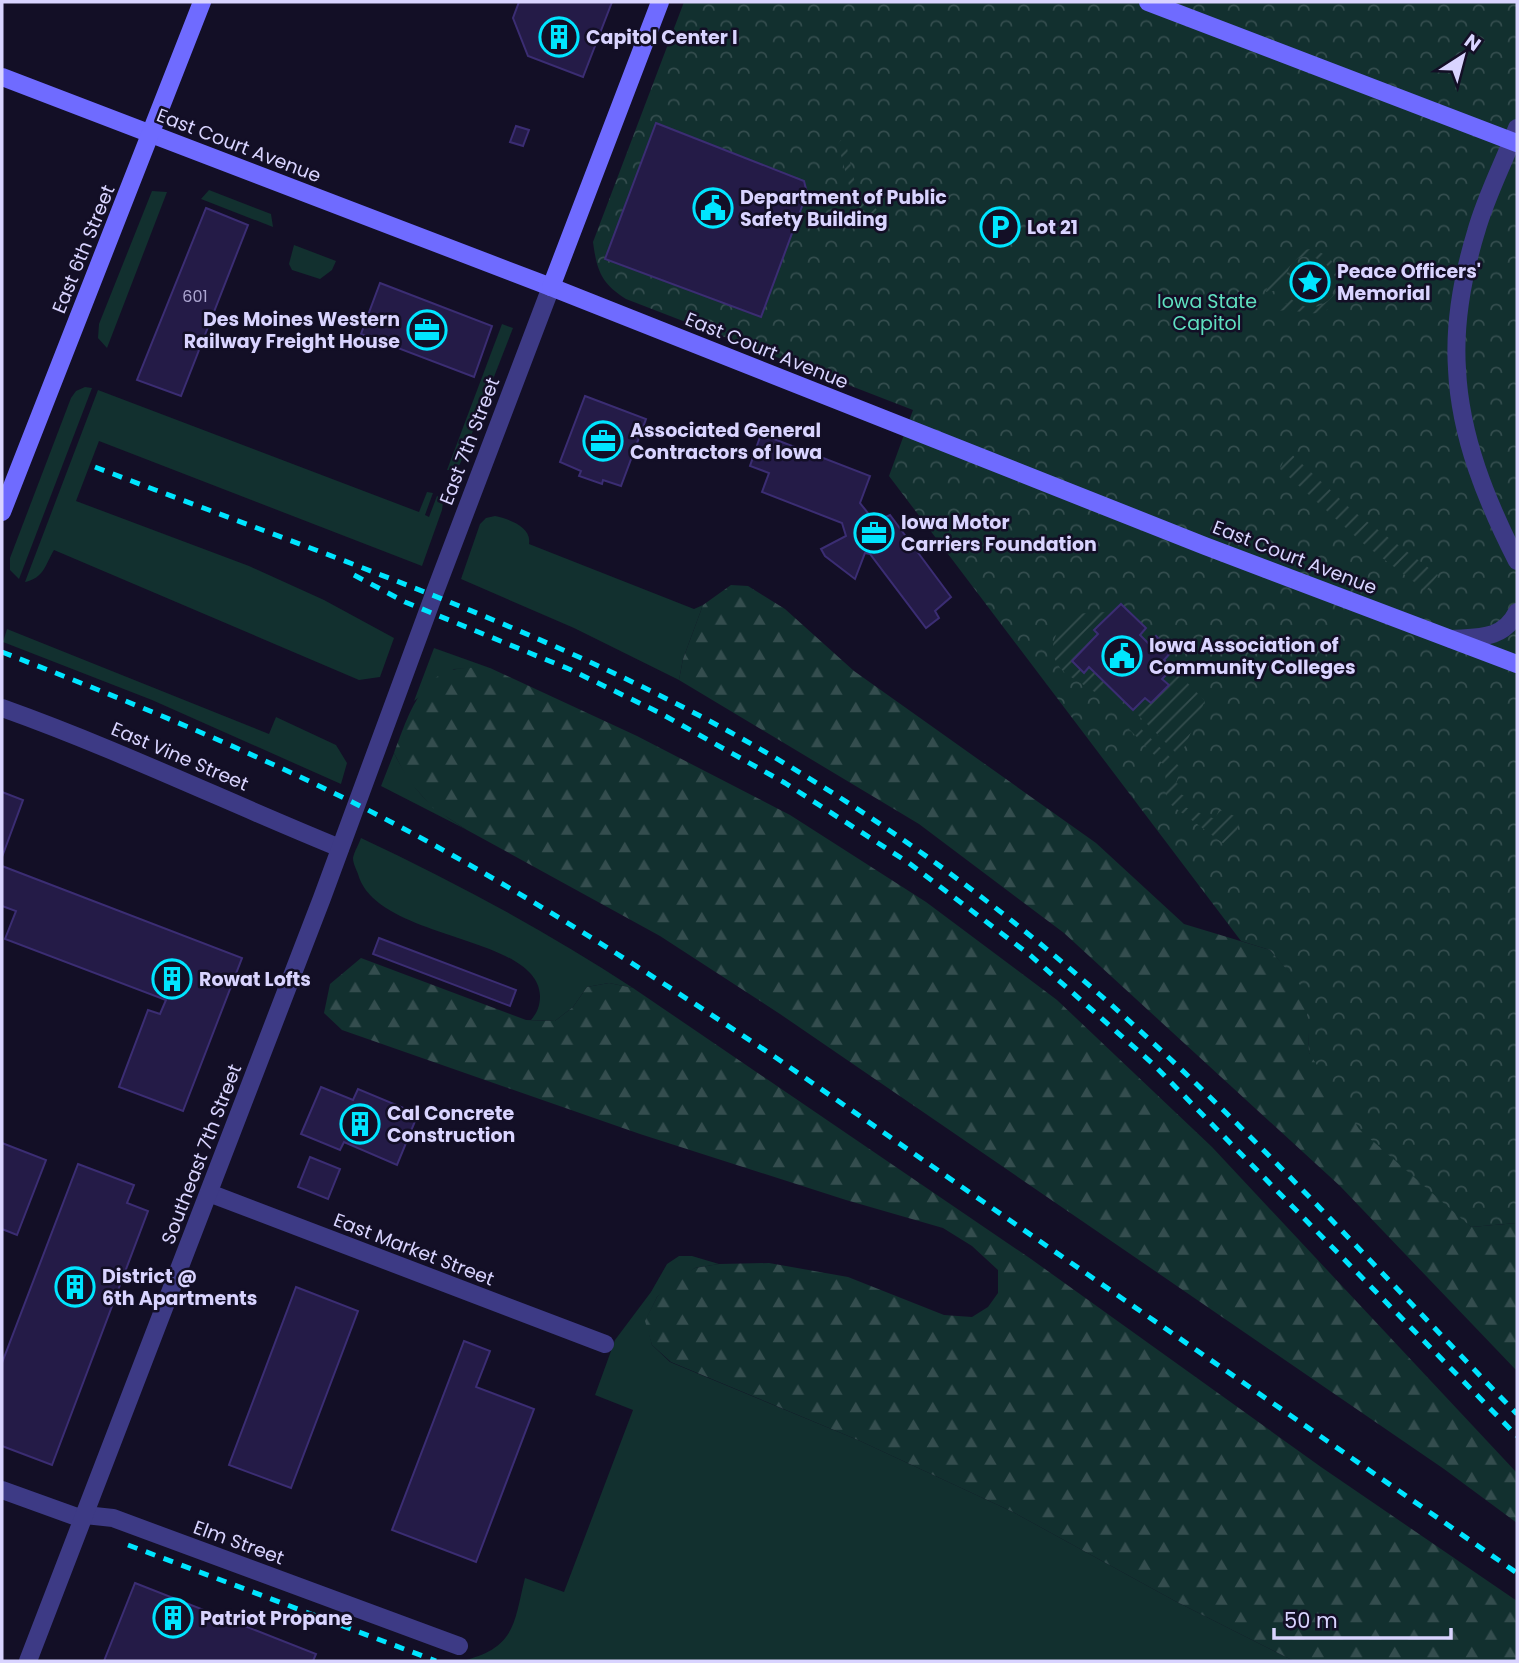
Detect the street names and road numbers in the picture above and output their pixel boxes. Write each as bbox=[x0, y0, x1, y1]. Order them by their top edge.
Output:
street label: East Court Avenue bbox=[153, 102, 325, 189]
street label: East 6th Street bbox=[45, 181, 122, 317]
street label: East Court Avenue bbox=[681, 305, 852, 396]
street label: East 7th Street bbox=[433, 373, 506, 509]
street label: East Court Avenue bbox=[1209, 514, 1381, 601]
street label: East Vine Street bbox=[107, 715, 253, 798]
street label: Southeast 7th Street bbox=[155, 1060, 248, 1248]
street label: East Market Street bbox=[330, 1206, 498, 1293]
street label: Elm Street bbox=[190, 1514, 288, 1571]

